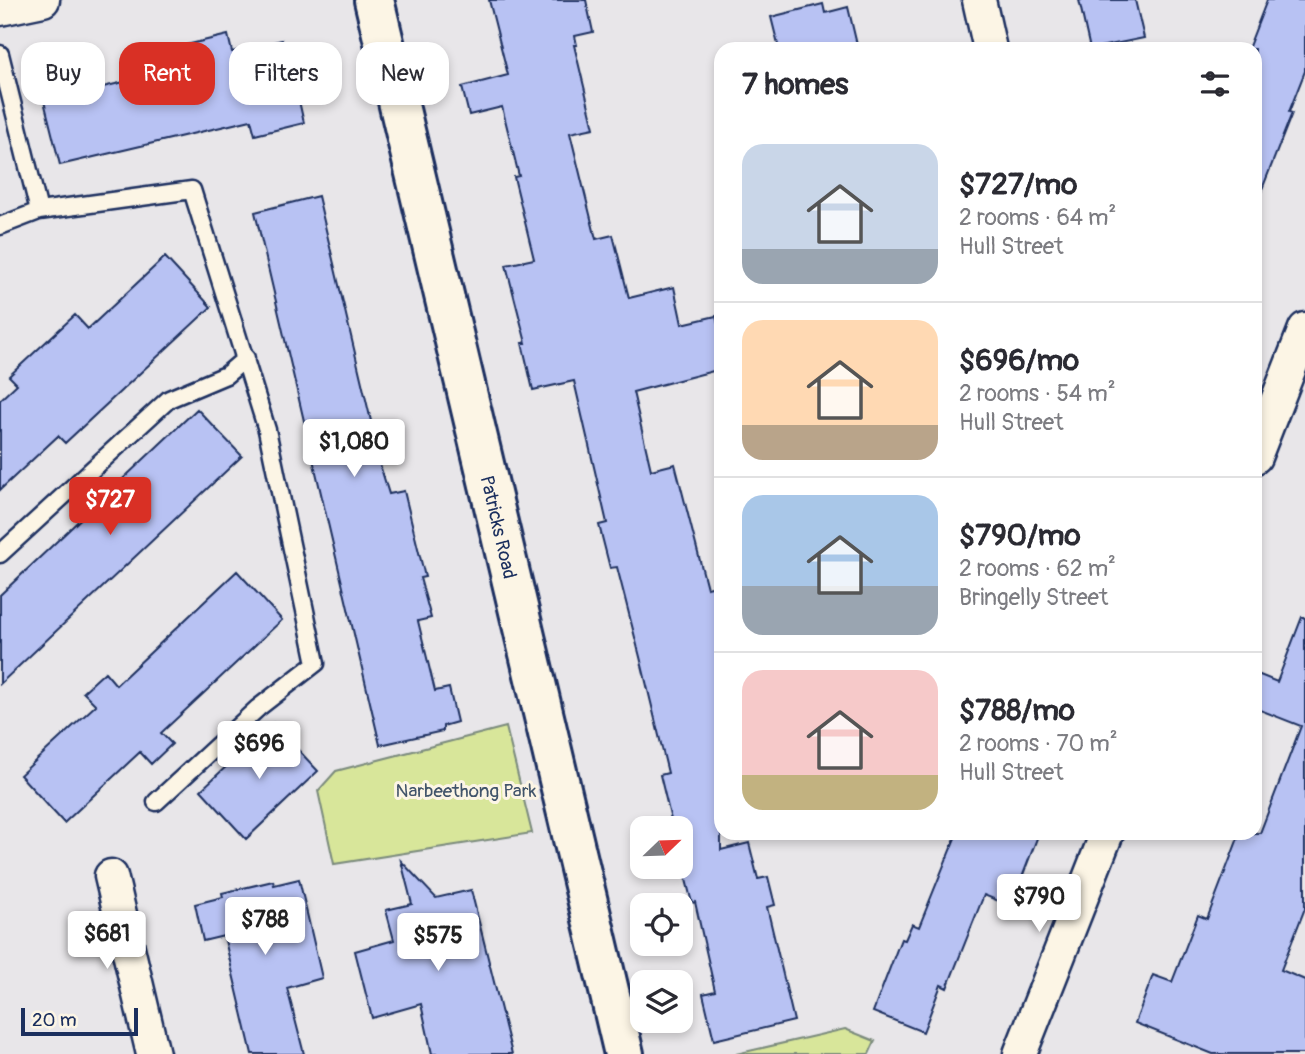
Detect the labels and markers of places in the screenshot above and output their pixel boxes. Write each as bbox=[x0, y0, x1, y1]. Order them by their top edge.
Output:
pin: $1,080 bbox=[297, 420, 411, 479]
pin: $727 bbox=[69, 477, 151, 537]
pin: $696 bbox=[218, 722, 300, 781]
pin: $790 bbox=[998, 874, 1080, 934]
pin: $788 bbox=[224, 898, 306, 957]
pin: $681 bbox=[66, 912, 148, 971]
pin: $575 bbox=[397, 914, 479, 973]

